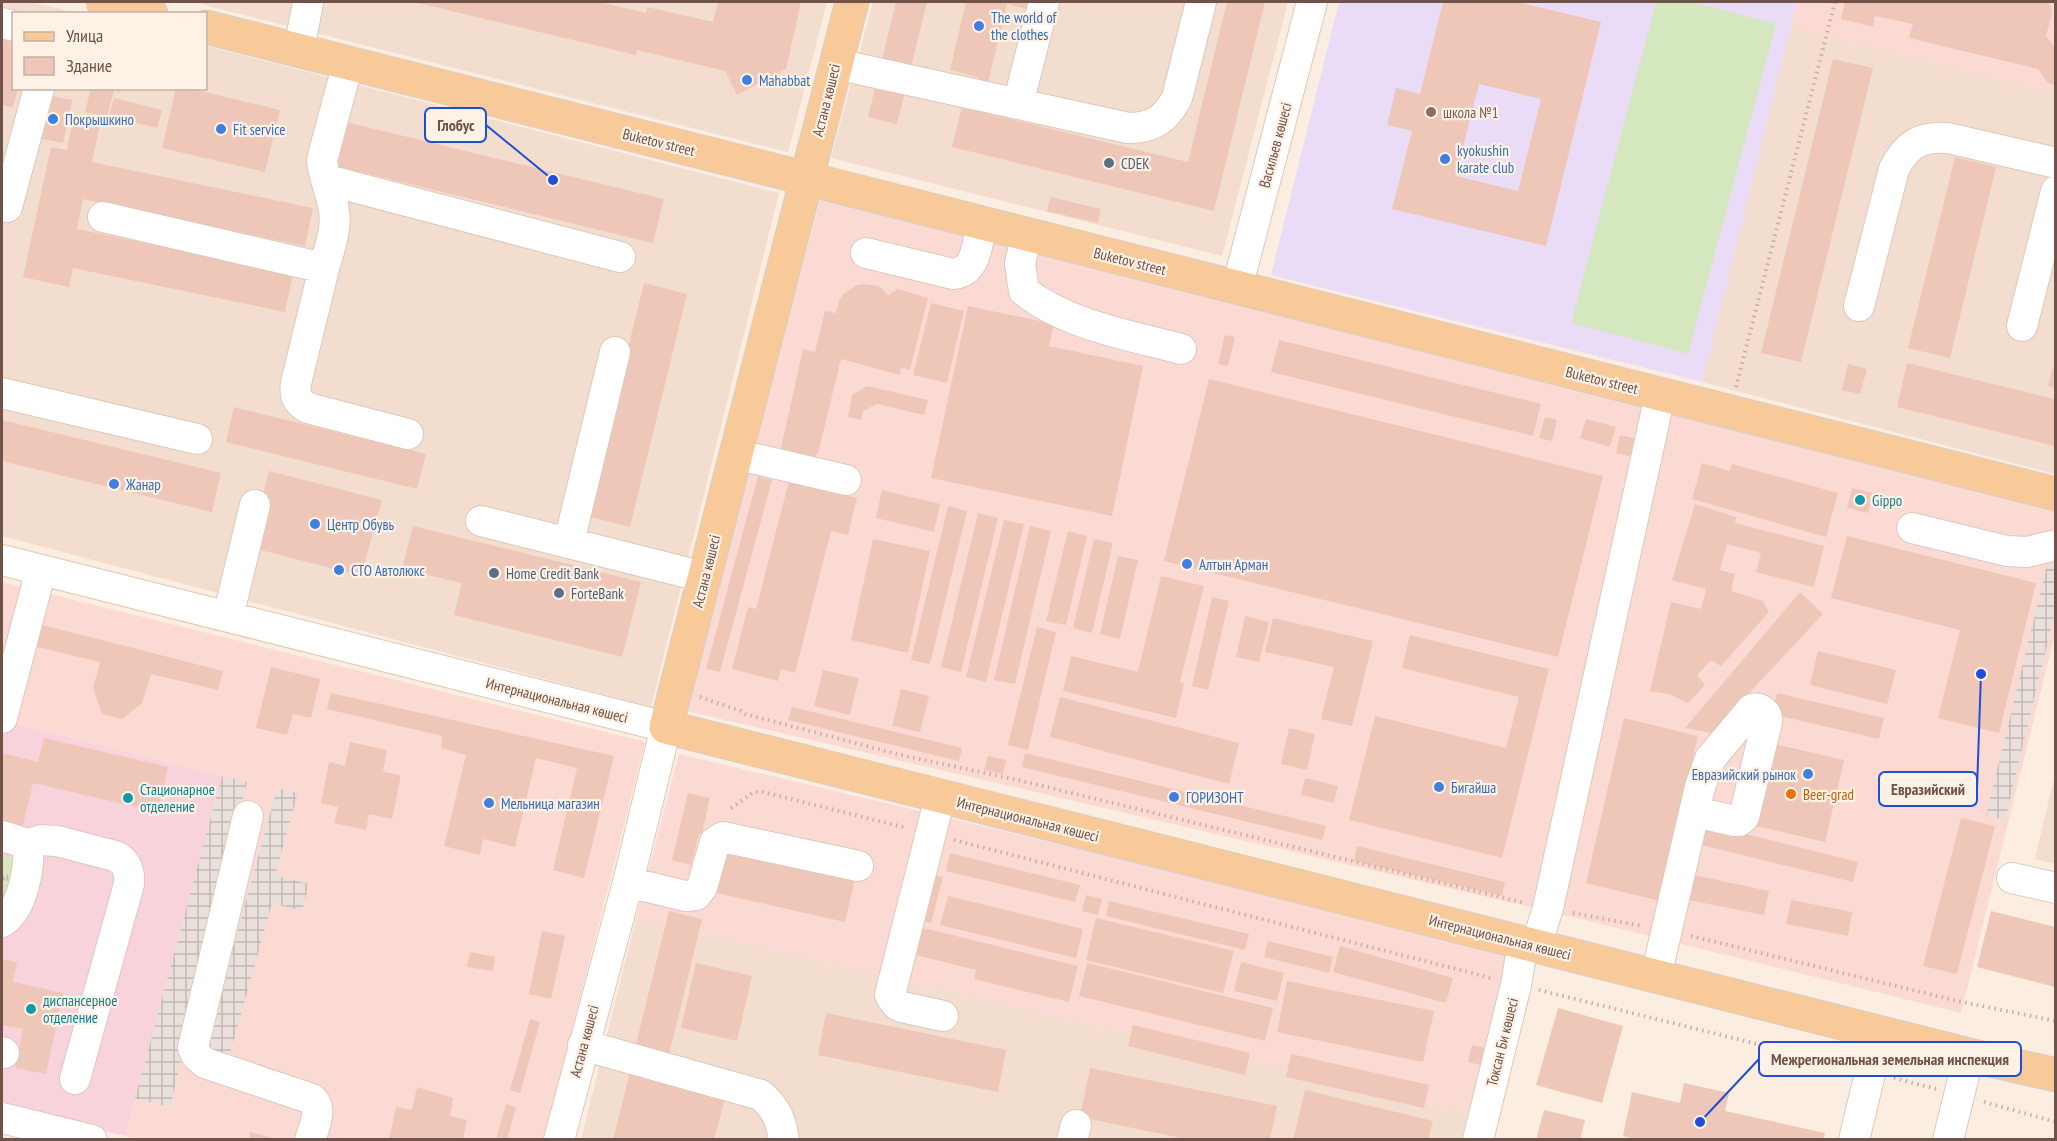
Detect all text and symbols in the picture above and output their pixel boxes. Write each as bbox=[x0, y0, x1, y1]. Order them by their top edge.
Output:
place label: The world of the clothes bbox=[991, 8, 1057, 44]
legend bbox=[12, 12, 207, 90]
marker: The world of the clothes bbox=[972, 19, 986, 33]
text: Улица bbox=[66, 24, 103, 47]
text: Здание bbox=[66, 54, 112, 77]
street label: Астана көшесі bbox=[808, 62, 844, 138]
place label: Mahabbat bbox=[759, 71, 810, 90]
marker: Mahabbat bbox=[740, 73, 754, 87]
street label: Васильев көшесі bbox=[1254, 100, 1296, 190]
place label: школа №1 bbox=[1443, 103, 1499, 122]
marker: школа №1 bbox=[1424, 105, 1438, 119]
callout: Глобус bbox=[425, 108, 486, 142]
place label: Покрышкино bbox=[65, 110, 134, 129]
marker: Покрышкино bbox=[46, 112, 60, 126]
text: Глобус bbox=[437, 115, 475, 135]
place label: Fit service bbox=[233, 120, 286, 139]
marker: Fit service bbox=[214, 122, 228, 136]
street label: Buketov street bbox=[621, 124, 697, 160]
place label: kyokushin karate club bbox=[1457, 141, 1514, 177]
marker: kyokushin karate club bbox=[1438, 152, 1452, 166]
place label: CDEK bbox=[1121, 154, 1150, 173]
marker: CDEK bbox=[1102, 156, 1116, 170]
street label: Buketov street bbox=[1092, 243, 1168, 279]
street label: Buketov street bbox=[1564, 362, 1640, 398]
place label: Жанар bbox=[125, 475, 161, 494]
marker: Жанар bbox=[107, 477, 121, 491]
place label: Gippo bbox=[1872, 491, 1902, 510]
marker: Gippo bbox=[1853, 493, 1867, 507]
place label: Центр Обувь bbox=[327, 515, 394, 534]
marker: Центр Обувь bbox=[308, 517, 322, 531]
street label: Астана көшесі bbox=[688, 533, 724, 609]
place label: Алтын Арман bbox=[1199, 555, 1268, 574]
marker: Алтын Арман bbox=[1180, 557, 1194, 571]
place label: СТО Автолюкс bbox=[351, 561, 425, 580]
marker: СТО Автолюкс bbox=[332, 563, 346, 577]
place label: Home Credit Bank bbox=[506, 564, 599, 583]
marker: Home Credit Bank bbox=[487, 566, 501, 580]
place label: ForteBank bbox=[571, 584, 624, 603]
marker: ForteBank bbox=[552, 586, 566, 600]
street label: Интернациональная көшесі bbox=[484, 673, 630, 727]
place label: Евразийский рынок bbox=[1692, 765, 1796, 784]
marker: Евразийский рынок bbox=[1801, 767, 1815, 781]
callout: Евразийский bbox=[1879, 772, 1977, 806]
place label: Бигайша bbox=[1451, 778, 1496, 797]
text: Евразийский bbox=[1891, 779, 1965, 799]
place label: Стационарное отделение bbox=[140, 780, 215, 816]
marker: Бигайша bbox=[1432, 780, 1446, 794]
place label: Beer-grad bbox=[1803, 785, 1854, 804]
marker: Beer-grad bbox=[1784, 787, 1798, 801]
place label: ГОРИЗОНТ bbox=[1186, 788, 1244, 807]
marker: ГОРИЗОНТ bbox=[1167, 790, 1181, 804]
marker: Стационарное отделение bbox=[121, 791, 135, 805]
street label: Интернациональная көшесі bbox=[955, 792, 1101, 846]
place label: Мельница магазин bbox=[501, 794, 600, 813]
marker: Мельница магазин bbox=[482, 796, 496, 810]
street label: Интернациональная көшесі bbox=[1427, 910, 1573, 964]
place label: диспансерное отделение bbox=[43, 991, 117, 1027]
street label: Токсан Би көшесі bbox=[1482, 996, 1522, 1088]
marker: диспансерное отделение bbox=[24, 1002, 38, 1016]
street label: Астана көшесі bbox=[565, 1003, 603, 1079]
callout: Межрегиональная земельная инспекция bbox=[1759, 1042, 2021, 1076]
text: Межрегиональная земельная инспекция bbox=[1771, 1049, 2009, 1069]

